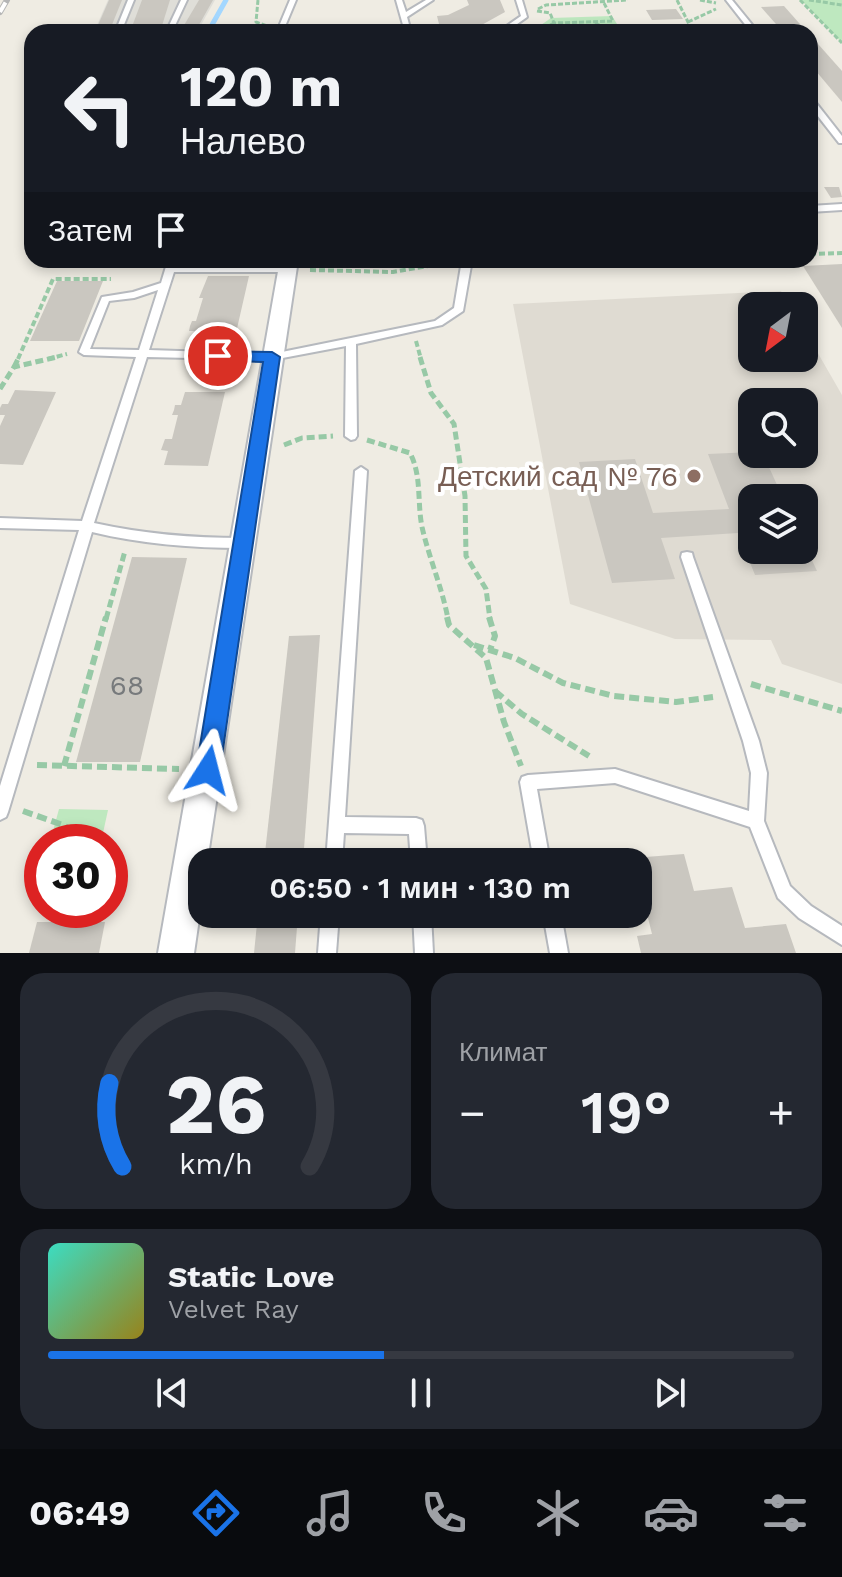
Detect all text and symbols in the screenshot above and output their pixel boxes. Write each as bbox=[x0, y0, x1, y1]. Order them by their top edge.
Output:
text: 120 m bbox=[180, 54, 342, 120]
icon: left bbox=[48, 56, 152, 160]
text: Налево bbox=[180, 121, 306, 163]
icon: arrive bbox=[149, 208, 193, 252]
text: Затем bbox=[48, 213, 133, 248]
north arrow bbox=[738, 292, 818, 372]
map controls bbox=[738, 292, 818, 564]
pin bbox=[184, 322, 252, 390]
icon: arrive bbox=[196, 334, 240, 378]
button: search bbox=[738, 388, 818, 468]
place label: Детский сад № 76 bbox=[438, 460, 678, 493]
marker: Детский сад № 76 bbox=[685, 467, 703, 485]
button: layers bbox=[738, 484, 818, 564]
house number: 68 bbox=[110, 669, 144, 702]
position arrow bbox=[166, 728, 250, 812]
speed limit sign: 30 bbox=[24, 824, 128, 928]
text: 06:50 · 1 мин · 130 m bbox=[269, 870, 571, 905]
text: Климат bbox=[459, 1037, 548, 1067]
text: 26 bbox=[165, 1056, 266, 1153]
text: 19° bbox=[581, 1077, 672, 1148]
text: − bbox=[459, 1087, 486, 1139]
text: + bbox=[767, 1087, 794, 1139]
text: km/h bbox=[179, 1147, 252, 1181]
text: Static Love bbox=[168, 1259, 334, 1294]
text: Velvet Ray bbox=[168, 1294, 299, 1324]
icon: previous bbox=[150, 1371, 194, 1415]
icon: pause bbox=[399, 1371, 443, 1415]
icon: next bbox=[648, 1371, 692, 1415]
icon: directions bbox=[188, 1485, 244, 1541]
icon: music bbox=[302, 1485, 358, 1541]
icon: phone bbox=[416, 1485, 472, 1541]
icon: climate bbox=[530, 1485, 586, 1541]
icon: car bbox=[643, 1485, 699, 1541]
icon: filters bbox=[757, 1485, 813, 1541]
text: 06:49 bbox=[29, 1492, 131, 1534]

